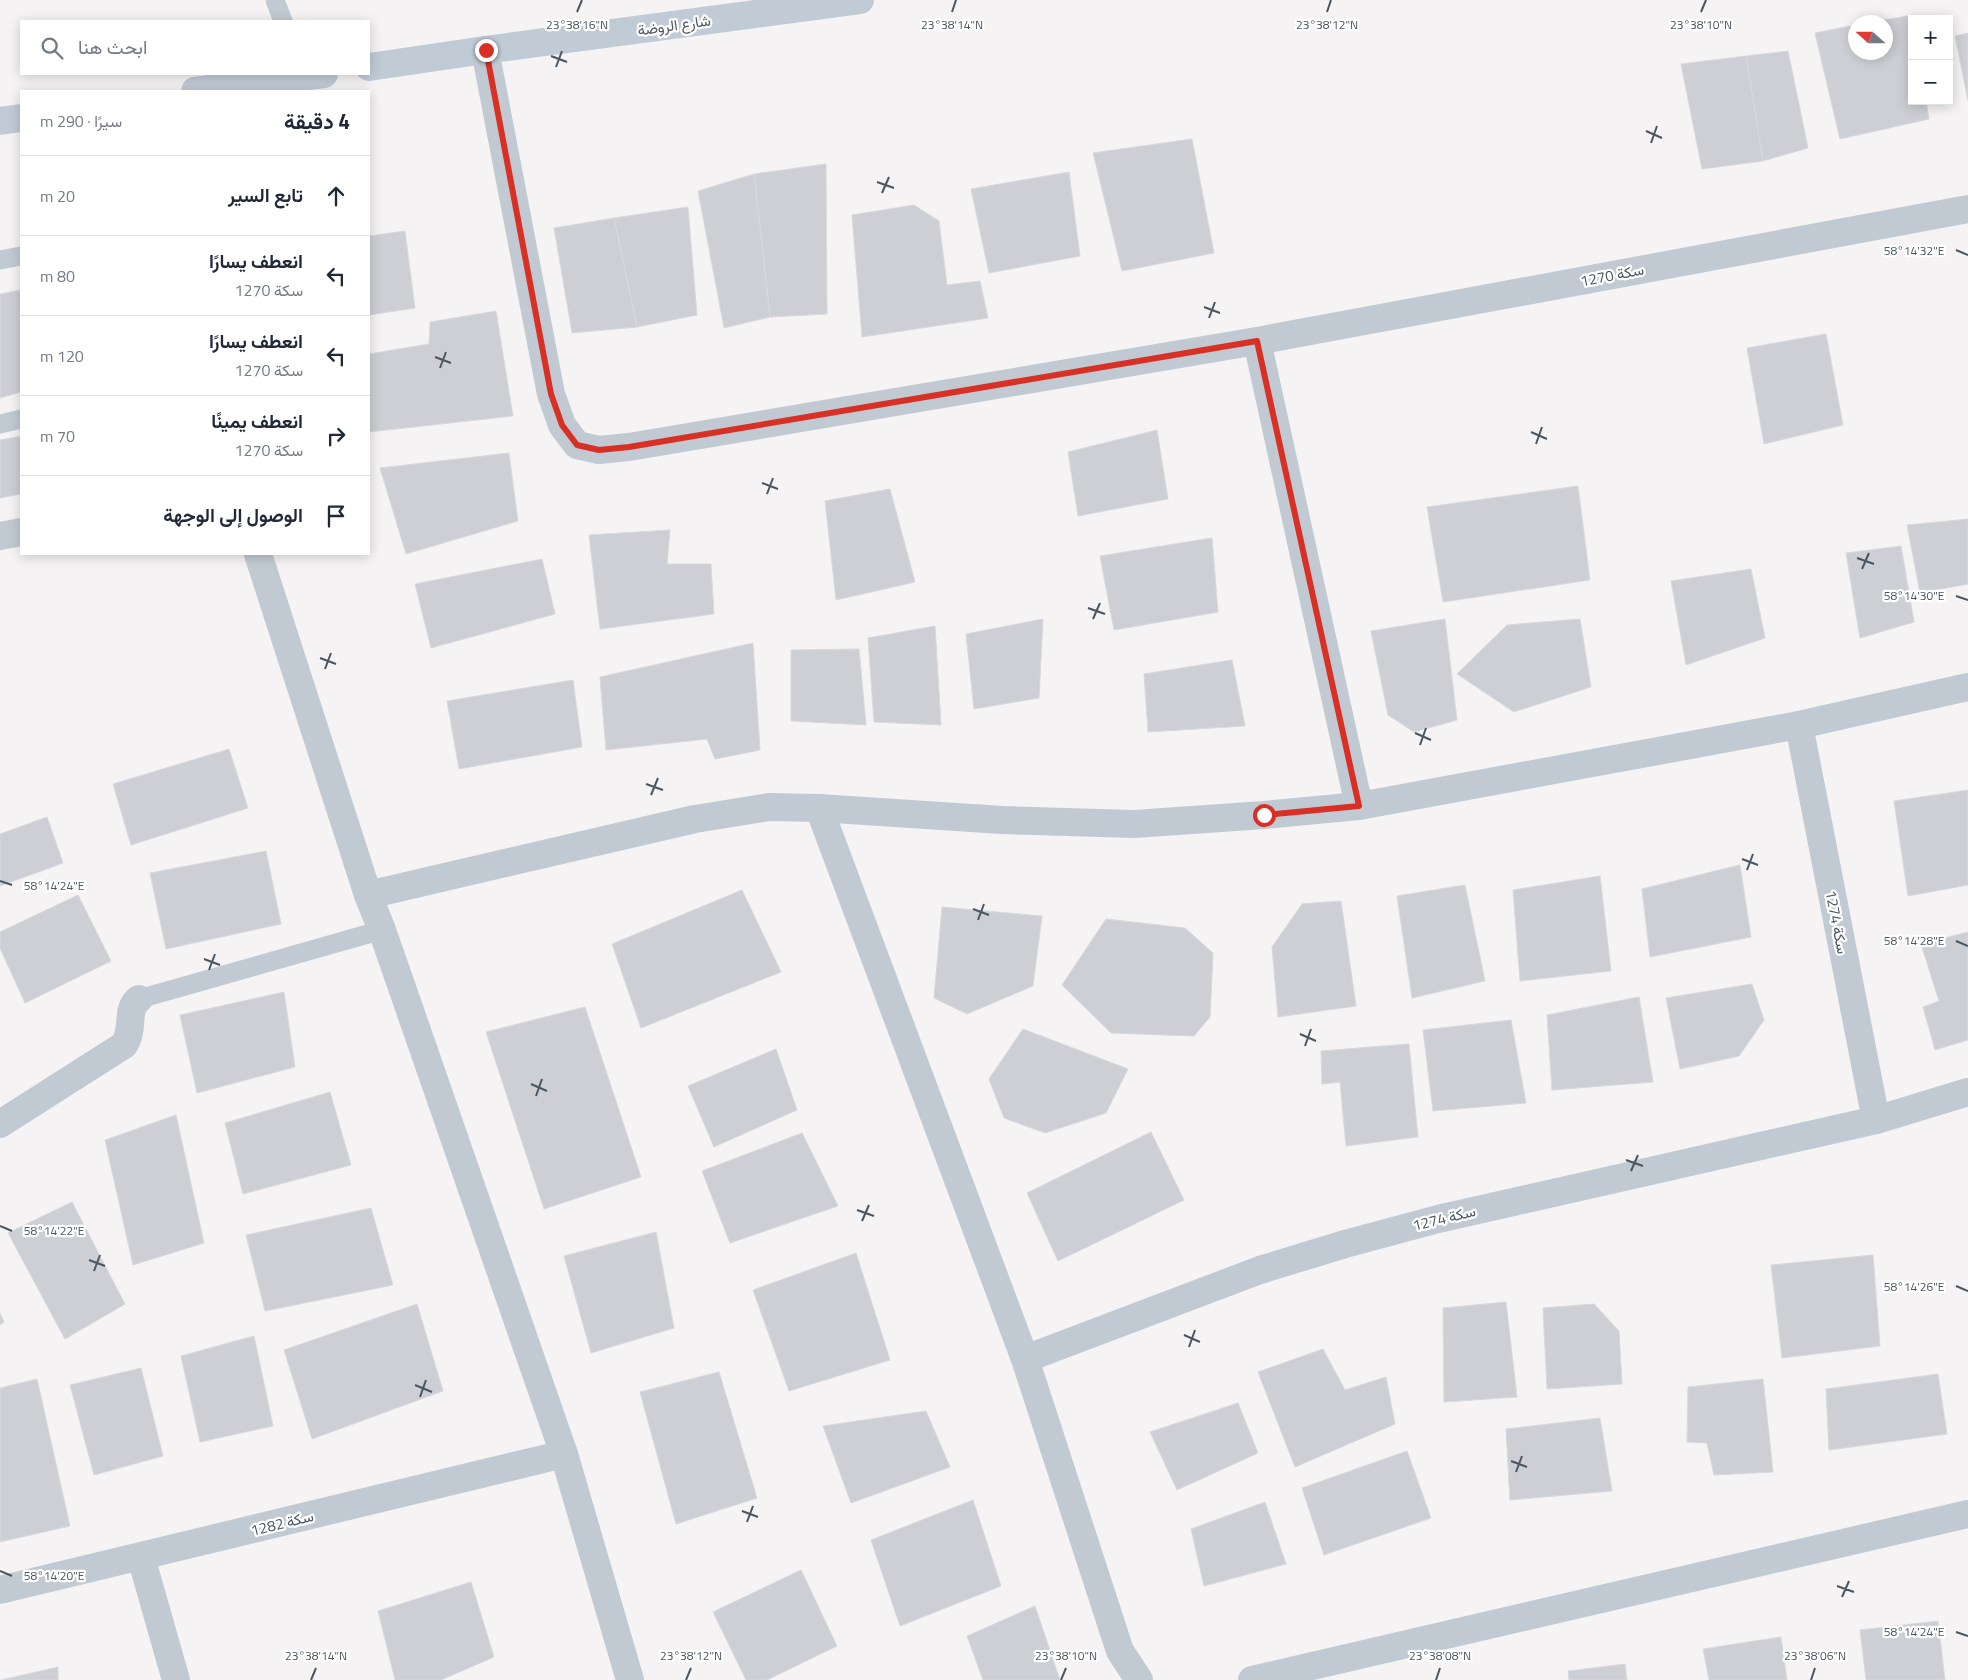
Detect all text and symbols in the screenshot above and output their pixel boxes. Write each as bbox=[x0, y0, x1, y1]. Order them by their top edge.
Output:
street label: شارع الروضة bbox=[636, 8, 712, 42]
text: 23°38'16"N bbox=[546, 15, 608, 34]
text: 23°38'14"N bbox=[921, 15, 983, 34]
text: 23°38'12"N bbox=[1296, 15, 1358, 34]
text: 23°38'10"N bbox=[1670, 15, 1732, 34]
north arrow bbox=[1848, 15, 1893, 60]
map controls bbox=[1908, 15, 1953, 105]
button: + bbox=[1908, 15, 1953, 60]
search box bbox=[20, 20, 370, 75]
text: ابحث هنا bbox=[78, 32, 147, 61]
icon: search bbox=[38, 34, 66, 62]
route end bbox=[475, 39, 498, 62]
button: − bbox=[1908, 60, 1953, 105]
text: 4 دقيقة bbox=[284, 105, 350, 137]
text: سيرًا · 290 m bbox=[40, 109, 122, 133]
text: تابع السير bbox=[228, 180, 303, 209]
icon: ahead bbox=[322, 182, 350, 210]
text: 20 m bbox=[40, 184, 75, 208]
text: 58°14'32"E bbox=[1884, 241, 1945, 260]
text: انعطف يسارًا bbox=[209, 246, 303, 275]
street label: سكة 1270 bbox=[1578, 258, 1646, 292]
icon: left bbox=[322, 262, 350, 290]
text: 80 m bbox=[40, 264, 75, 288]
text: سكة 1270 bbox=[235, 278, 303, 302]
text: انعطف يسارًا bbox=[209, 326, 303, 355]
icon: left bbox=[322, 342, 350, 370]
text: 120 m bbox=[40, 344, 84, 368]
text: سكة 1270 bbox=[235, 358, 303, 382]
text: انعطف يمينًا bbox=[211, 406, 303, 435]
icon: right bbox=[322, 422, 350, 450]
text: 70 m bbox=[40, 424, 75, 448]
text: سكة 1270 bbox=[235, 438, 303, 462]
text: الوصول إلى الوجهة bbox=[163, 500, 303, 529]
icon: arrive bbox=[322, 502, 350, 530]
text: 58°14'30"E bbox=[1884, 586, 1945, 605]
route start bbox=[1253, 804, 1276, 827]
text: 58°14'24"E bbox=[24, 876, 85, 895]
street label: سكة 1274 bbox=[1820, 888, 1854, 956]
text: 58°14'28"E bbox=[1884, 931, 1945, 950]
street label: سكة 1274 bbox=[1410, 1199, 1478, 1237]
text: 58°14'22"E bbox=[24, 1221, 85, 1240]
text: 58°14'26"E bbox=[1884, 1277, 1945, 1296]
street label: سكة 1282 bbox=[248, 1504, 316, 1542]
text: 58°14'20"E bbox=[24, 1566, 85, 1585]
text: 58°14'24"E bbox=[1884, 1622, 1945, 1641]
text: 23°38'14"N bbox=[285, 1646, 347, 1665]
text: 23°38'12"N bbox=[660, 1646, 722, 1665]
text: 23°38'10"N bbox=[1035, 1646, 1097, 1665]
text: 23°38'08"N bbox=[1409, 1646, 1471, 1665]
text: 23°38'06"N bbox=[1784, 1646, 1846, 1665]

